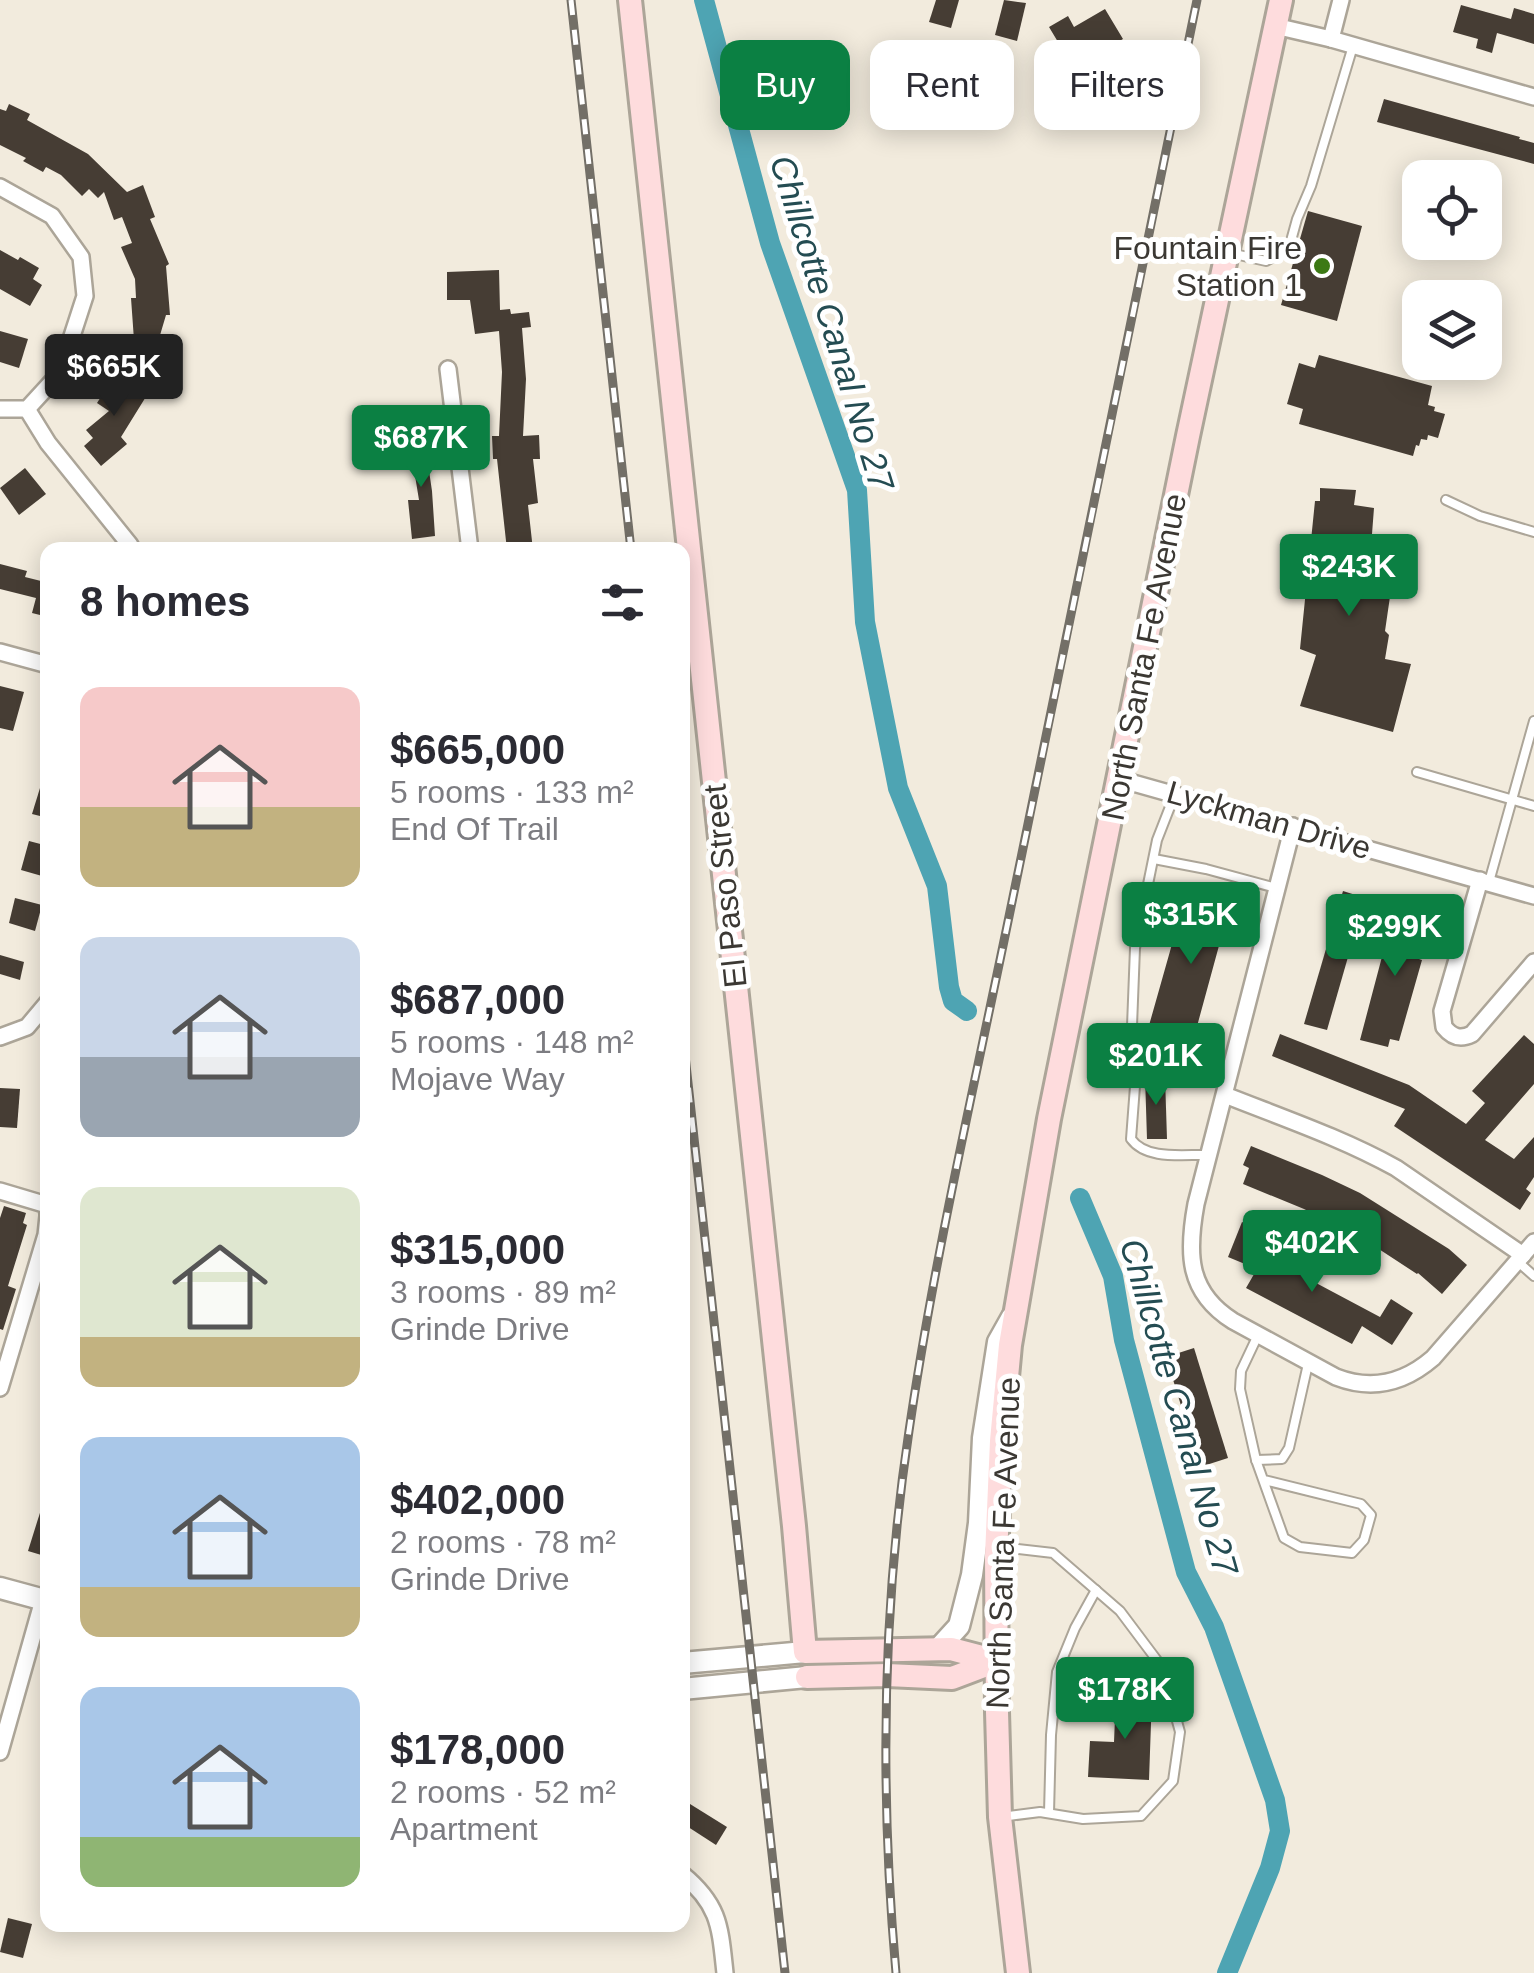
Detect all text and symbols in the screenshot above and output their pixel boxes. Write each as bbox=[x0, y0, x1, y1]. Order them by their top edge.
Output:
chip: Buy bbox=[720, 40, 850, 130]
chip: Rent bbox=[870, 40, 1014, 130]
chip: Filters bbox=[1034, 40, 1200, 130]
water label: Chillcotte Canal No 27 bbox=[763, 151, 902, 497]
map controls bbox=[1402, 160, 1502, 380]
button: locate bbox=[1402, 160, 1502, 260]
place label: Fountain Fire Station 1 bbox=[1113, 230, 1302, 303]
marker: Fountain Fire Station 1 bbox=[1311, 255, 1333, 277]
button: layers bbox=[1402, 280, 1502, 380]
pin: $665K bbox=[44, 334, 184, 419]
text: $665K bbox=[67, 348, 161, 384]
pin: $687K bbox=[351, 405, 491, 490]
text: $687K bbox=[374, 419, 468, 455]
street label: North Santa Fe Avenue bbox=[1095, 491, 1193, 823]
pin: $243K bbox=[1279, 534, 1419, 619]
text: $243K bbox=[1302, 548, 1396, 584]
icon: filters bbox=[595, 575, 650, 630]
text: 8 homes bbox=[80, 578, 250, 625]
text: $665,000 bbox=[390, 726, 565, 773]
icon: home bbox=[160, 727, 280, 847]
text: 5 rooms · 133 m² bbox=[390, 774, 634, 810]
street label: Lyckman Drive bbox=[1163, 774, 1375, 866]
street label: El Paso Street bbox=[696, 782, 754, 990]
text: End Of Trail bbox=[390, 811, 559, 847]
pin: $315K bbox=[1121, 882, 1261, 967]
pin: $299K bbox=[1325, 894, 1465, 979]
text: $315K bbox=[1144, 896, 1238, 932]
text: $299K bbox=[1348, 908, 1442, 944]
text: $687,000 bbox=[390, 976, 565, 1023]
icon: home bbox=[160, 977, 280, 1097]
pin: $201K bbox=[1086, 1023, 1226, 1108]
text: 5 rooms · 148 m² bbox=[390, 1024, 634, 1060]
text: $201K bbox=[1109, 1037, 1203, 1073]
text: Mojave Way bbox=[390, 1061, 565, 1097]
pin: $402K bbox=[1242, 1210, 1382, 1295]
text: $402K bbox=[1265, 1224, 1359, 1260]
text: $315,000 bbox=[390, 1226, 565, 1273]
icon: home bbox=[160, 1227, 280, 1347]
water label: Chillcotte Canal No 27 bbox=[1113, 1234, 1247, 1581]
text: 3 rooms · 89 m² bbox=[390, 1274, 616, 1310]
text: Grinde Drive bbox=[390, 1311, 570, 1347]
street label: North Santa Fe Avenue bbox=[979, 1376, 1027, 1710]
text: $402,000 bbox=[390, 1476, 565, 1523]
icon: home bbox=[160, 1477, 280, 1597]
text: 2 rooms · 78 m² bbox=[390, 1524, 616, 1560]
text: Grinde Drive bbox=[390, 1561, 570, 1597]
pin: $178K bbox=[1055, 1657, 1195, 1742]
text: $178K bbox=[1078, 1671, 1172, 1707]
text: $178,000 bbox=[390, 1726, 565, 1773]
icon: home bbox=[160, 1727, 280, 1847]
text: 2 rooms · 52 m² bbox=[390, 1774, 616, 1810]
text: Apartment bbox=[390, 1811, 538, 1847]

